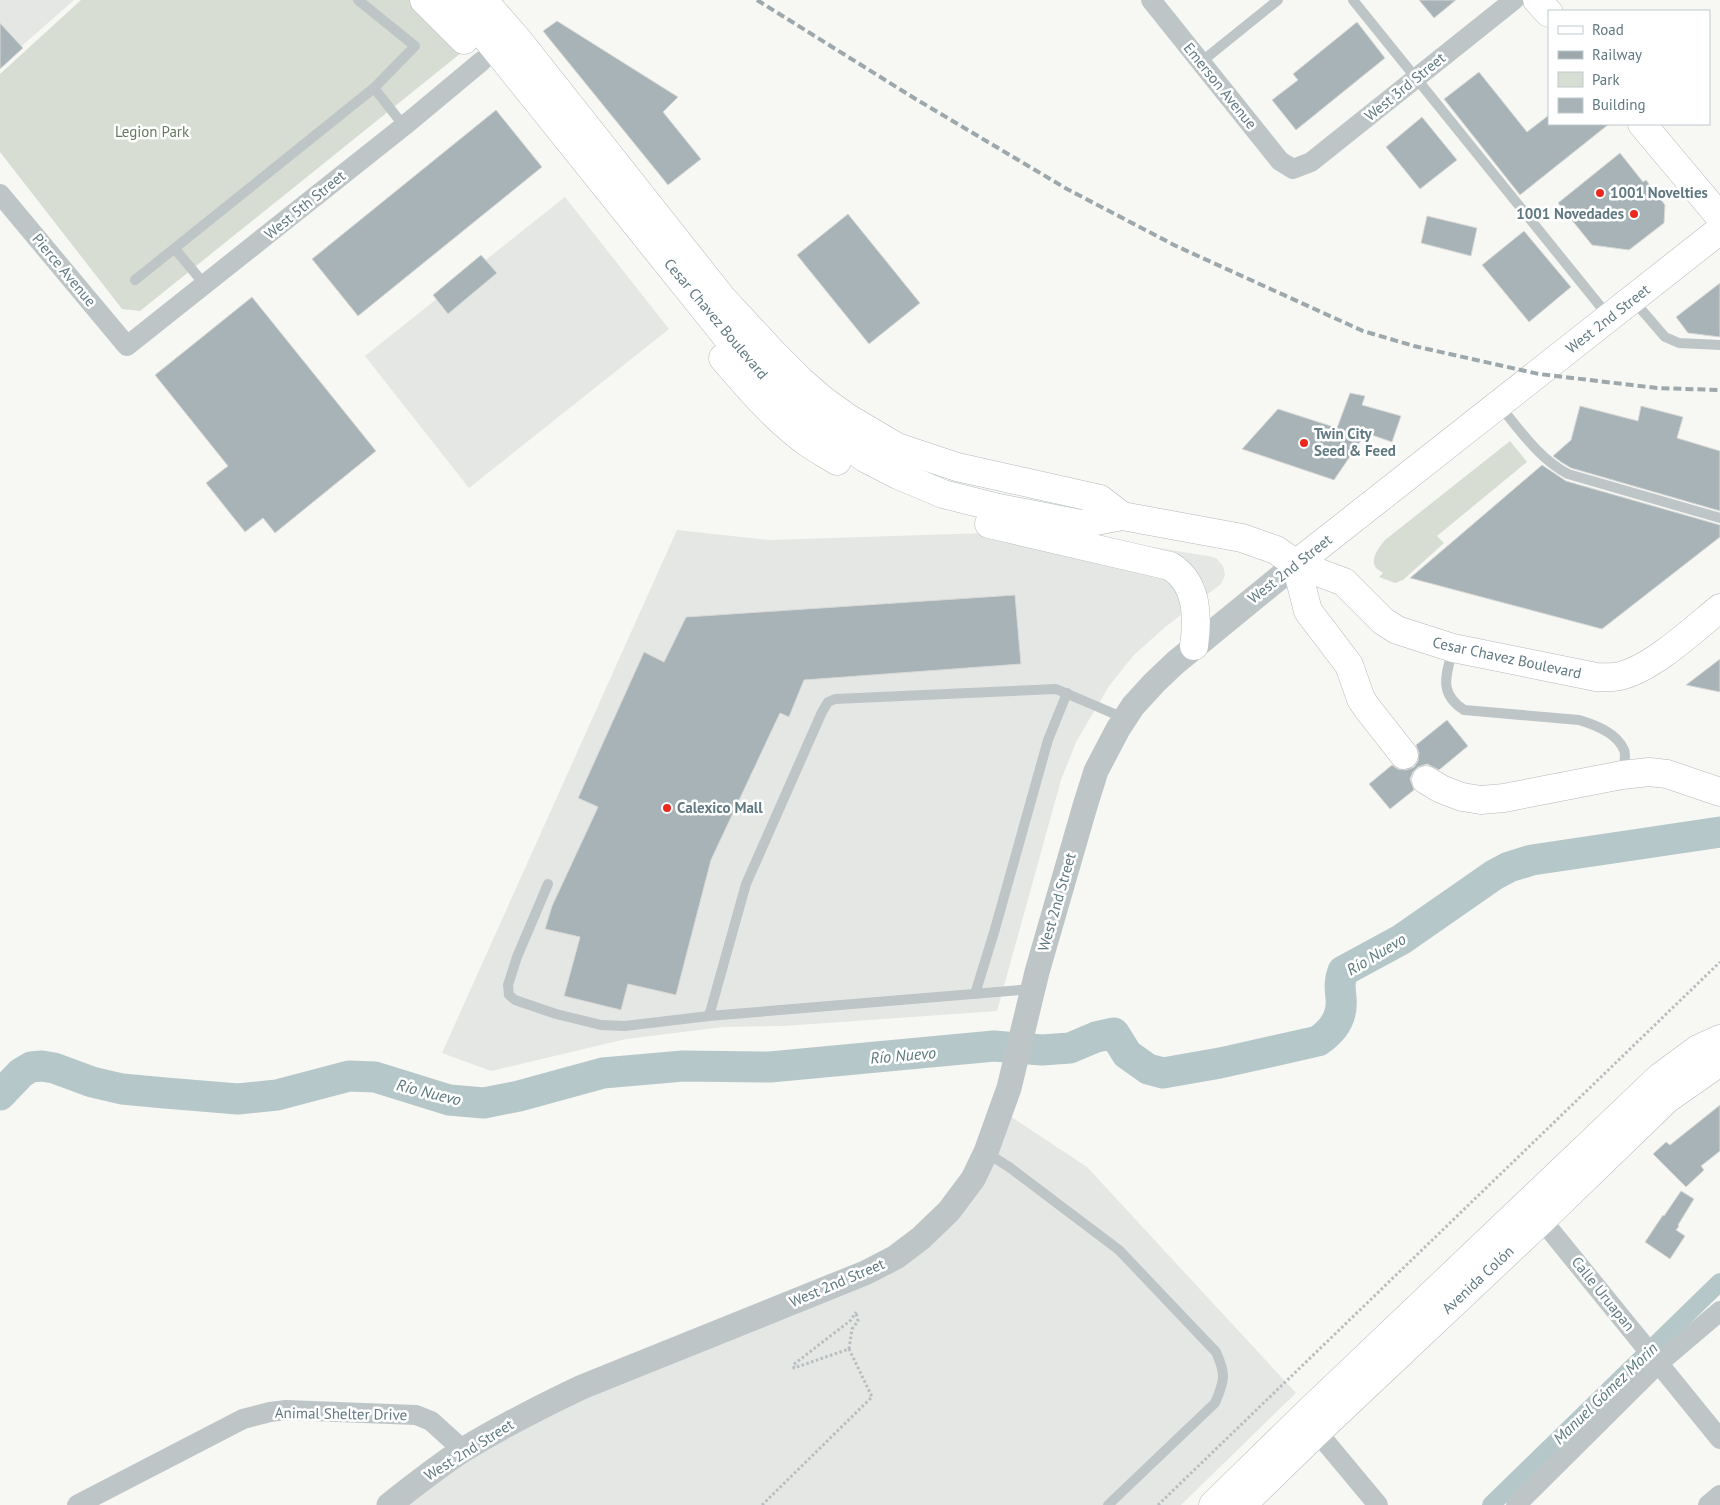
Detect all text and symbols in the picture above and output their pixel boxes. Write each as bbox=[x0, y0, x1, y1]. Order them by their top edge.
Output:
legend bbox=[1548, 10, 1710, 125]
text: Road bbox=[1592, 20, 1624, 39]
street label: Emerson Avenue bbox=[1180, 39, 1261, 133]
text: Railway bbox=[1592, 45, 1642, 64]
street label: West 3rd Street bbox=[1360, 48, 1449, 125]
text: Park bbox=[1592, 70, 1620, 89]
text: Building bbox=[1592, 95, 1646, 114]
park label: Legion Park bbox=[115, 122, 190, 141]
street label: West 5th Street bbox=[260, 166, 349, 243]
place label: 1001 Novelties bbox=[1610, 183, 1708, 202]
marker: 1001 Novelties bbox=[1594, 187, 1606, 199]
place label: 1001 Novedades bbox=[1516, 204, 1624, 223]
marker: 1001 Novedades bbox=[1628, 208, 1640, 220]
street label: Pierce Avenue bbox=[28, 229, 100, 310]
street label: Cesar Chavez Boulevard bbox=[660, 254, 772, 383]
street label: West 2nd Street bbox=[1562, 280, 1654, 357]
place label: Twin City Seed & Feed bbox=[1314, 424, 1396, 460]
marker: Twin City Seed & Feed bbox=[1298, 437, 1310, 449]
street label: West 2nd Street bbox=[1244, 530, 1336, 607]
street label: Cesar Chavez Boulevard bbox=[1431, 632, 1583, 683]
place label: Calexico Mall bbox=[677, 798, 763, 817]
marker: Calexico Mall bbox=[661, 802, 673, 814]
street label: West 2nd Street bbox=[1033, 850, 1080, 953]
water label: Río Nuevo bbox=[1343, 928, 1409, 980]
water label: Río Nuevo bbox=[869, 1042, 937, 1068]
water label: Río Nuevo bbox=[395, 1074, 463, 1110]
street label: Avenida Colón bbox=[1438, 1242, 1518, 1318]
street label: Calle Uruapan bbox=[1568, 1253, 1639, 1335]
street label: West 2nd Street bbox=[786, 1254, 887, 1311]
water label: Manuel Gómez Morin bbox=[1549, 1338, 1661, 1448]
street label: Animal Shelter Drive bbox=[275, 1403, 407, 1424]
street label: West 2nd Street bbox=[421, 1415, 517, 1485]

